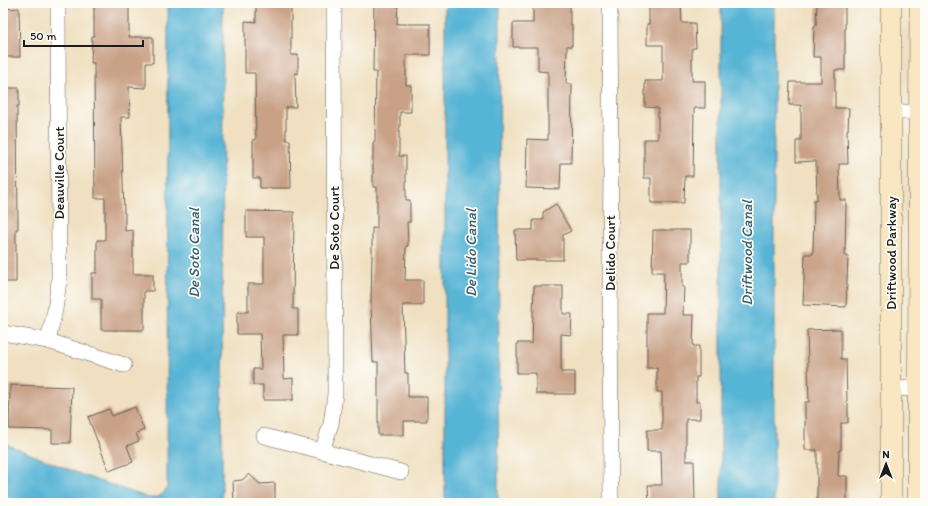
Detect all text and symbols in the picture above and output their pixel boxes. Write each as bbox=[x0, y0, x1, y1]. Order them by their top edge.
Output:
scale bar bbox=[24, 22, 143, 48]
text: 50 m bbox=[30, 29, 56, 43]
street label: Deauville Court bbox=[51, 126, 68, 220]
street label: De Soto Court bbox=[326, 186, 343, 270]
street label: Driftwood Parkway bbox=[883, 196, 900, 310]
water label: Driftwood Canal bbox=[738, 199, 756, 306]
water label: De Soto Canal bbox=[185, 206, 203, 298]
water label: De Lido Canal bbox=[462, 207, 480, 297]
street label: Delido Court bbox=[602, 215, 619, 291]
north arrow bbox=[866, 444, 906, 484]
text: N bbox=[882, 448, 890, 461]

